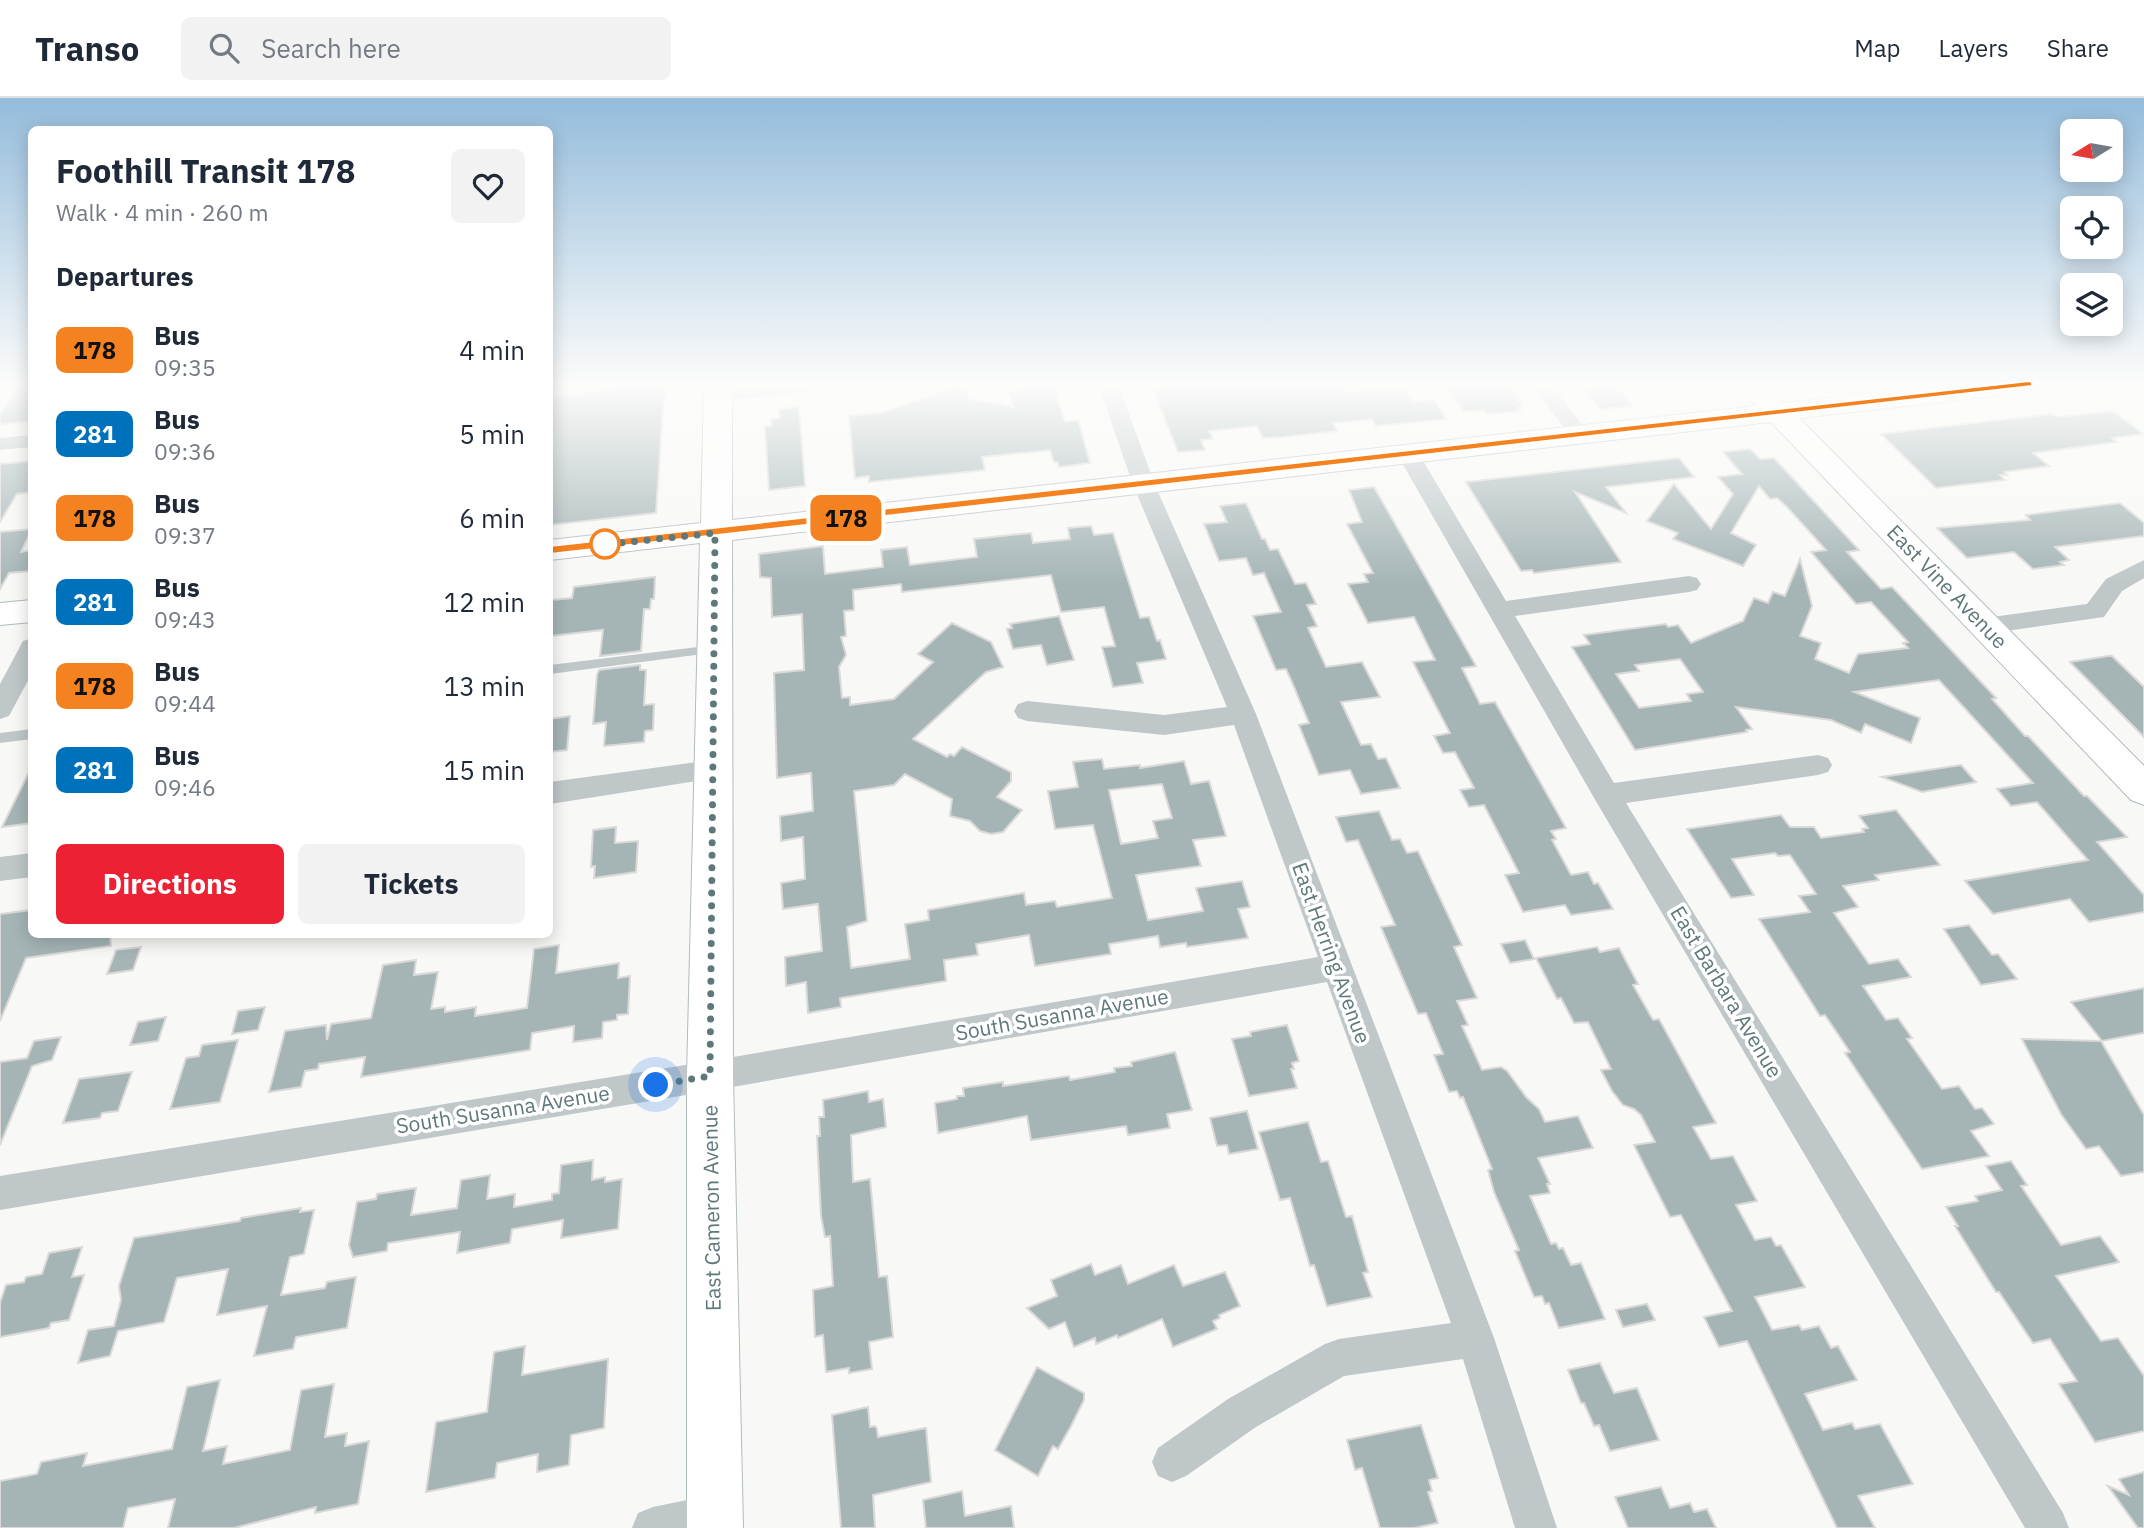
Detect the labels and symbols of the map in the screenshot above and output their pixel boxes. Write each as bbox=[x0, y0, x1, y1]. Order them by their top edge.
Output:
north arrow bbox=[2060, 119, 2123, 182]
line badge: 178 bbox=[806, 495, 886, 541]
street label: East Vine Avenue bbox=[1881, 518, 2014, 654]
unlabelled marker bbox=[590, 529, 620, 559]
street label: East Herring Avenue bbox=[1286, 858, 1378, 1047]
street label: East Barbara Avenue bbox=[1664, 900, 1789, 1083]
street label: South Susanna Avenue bbox=[953, 981, 1171, 1047]
your location bbox=[638, 1067, 673, 1102]
street label: South Susanna Avenue bbox=[394, 1078, 612, 1140]
street label: East Cameron Avenue bbox=[695, 1105, 727, 1311]

